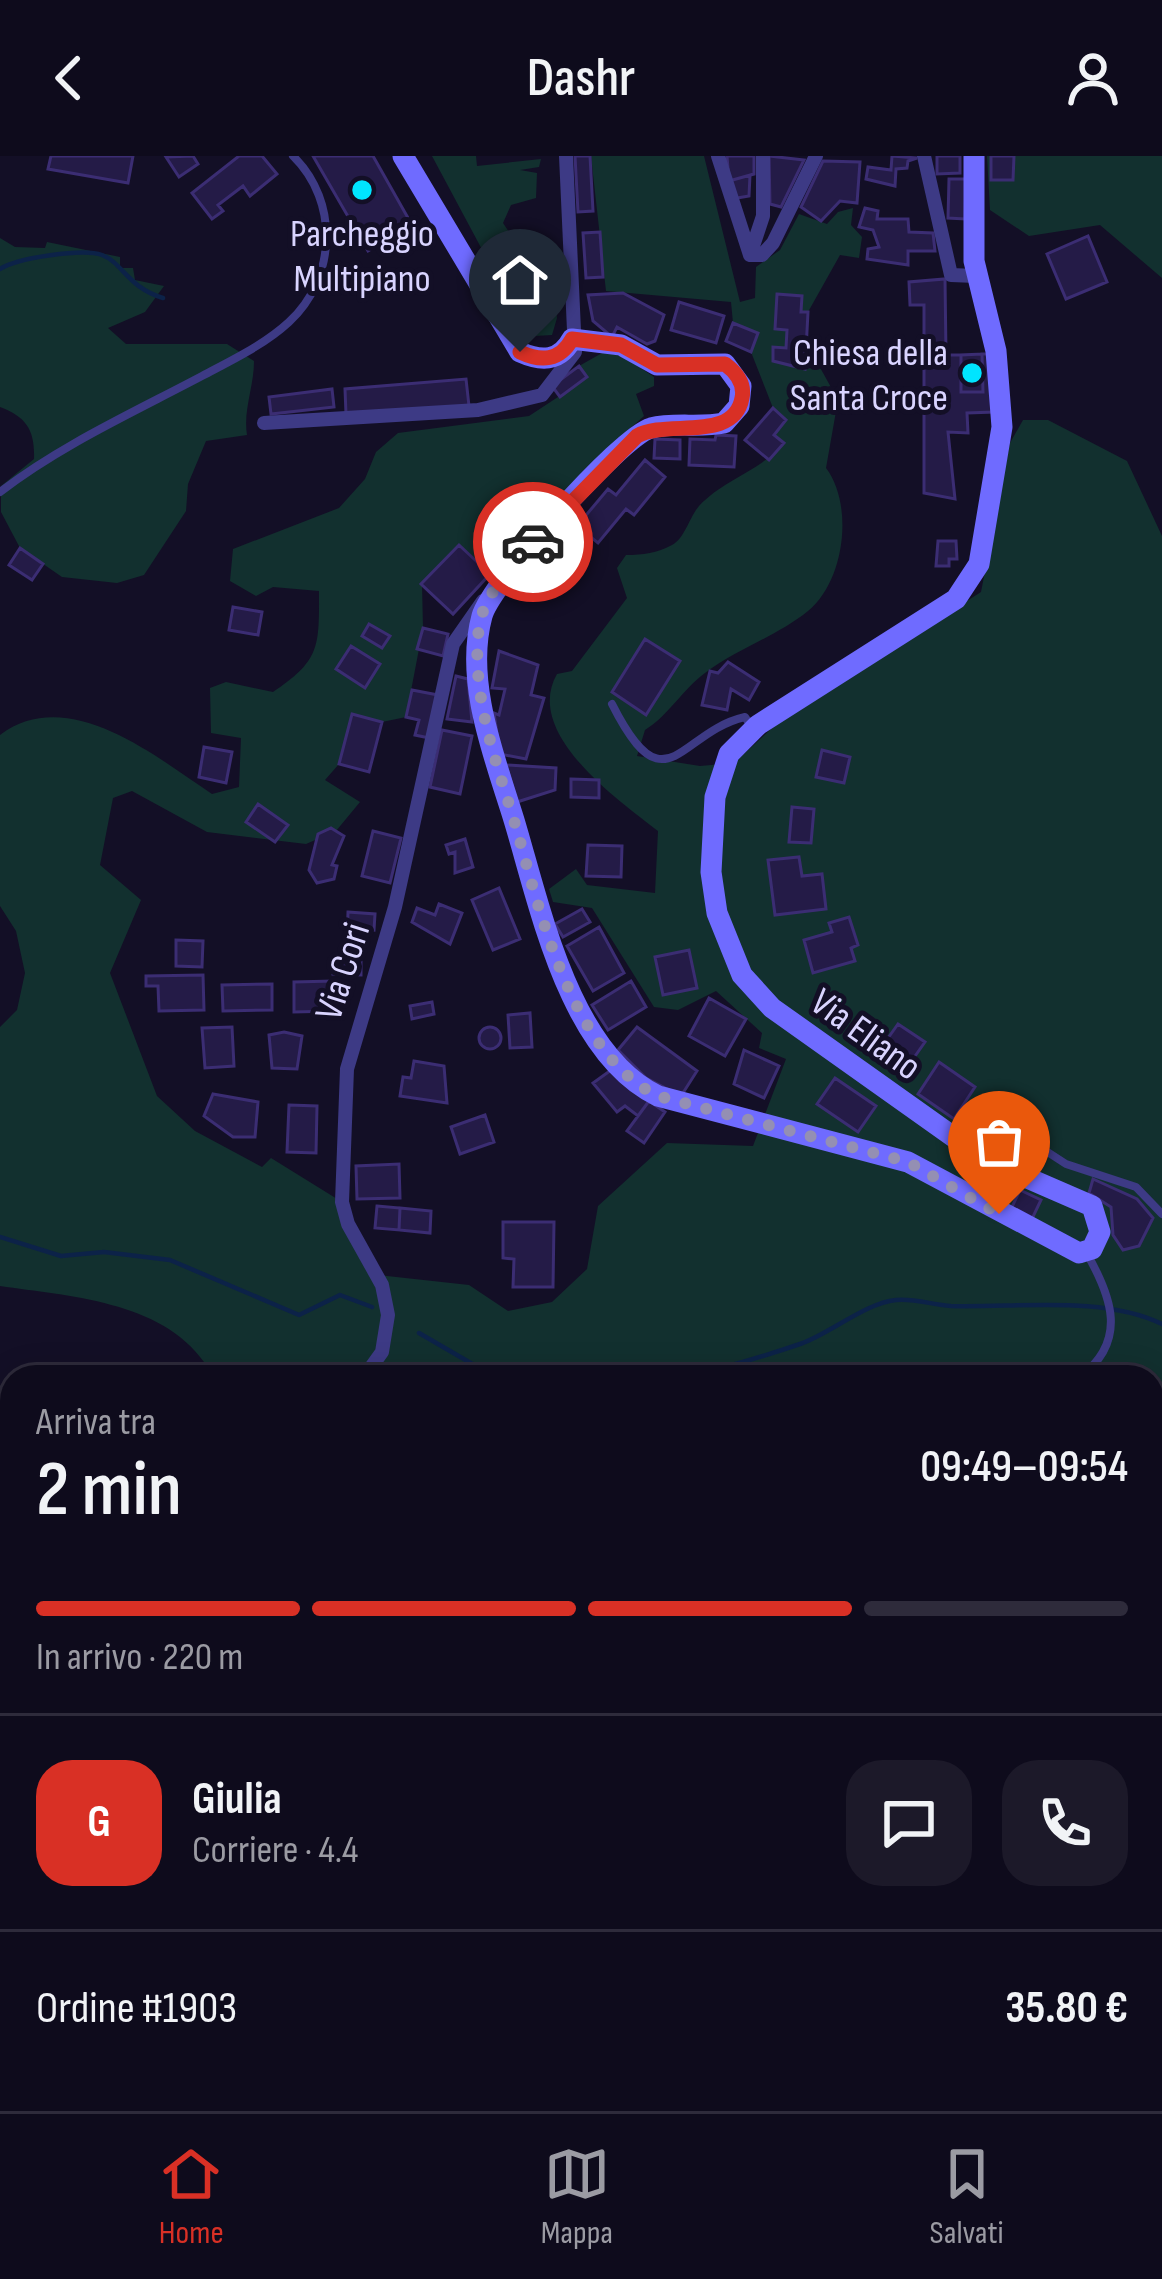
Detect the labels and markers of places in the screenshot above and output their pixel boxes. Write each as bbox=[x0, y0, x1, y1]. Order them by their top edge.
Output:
marker: Parcheggio Multipiano bbox=[349, 177, 375, 203]
place label: Parcheggio Multipiano bbox=[290, 211, 434, 303]
pin bbox=[469, 229, 571, 352]
place label: Chiesa della Santa Croce bbox=[790, 330, 948, 422]
marker: Chiesa della Santa Croce bbox=[959, 360, 985, 386]
pin bbox=[948, 1091, 1050, 1214]

